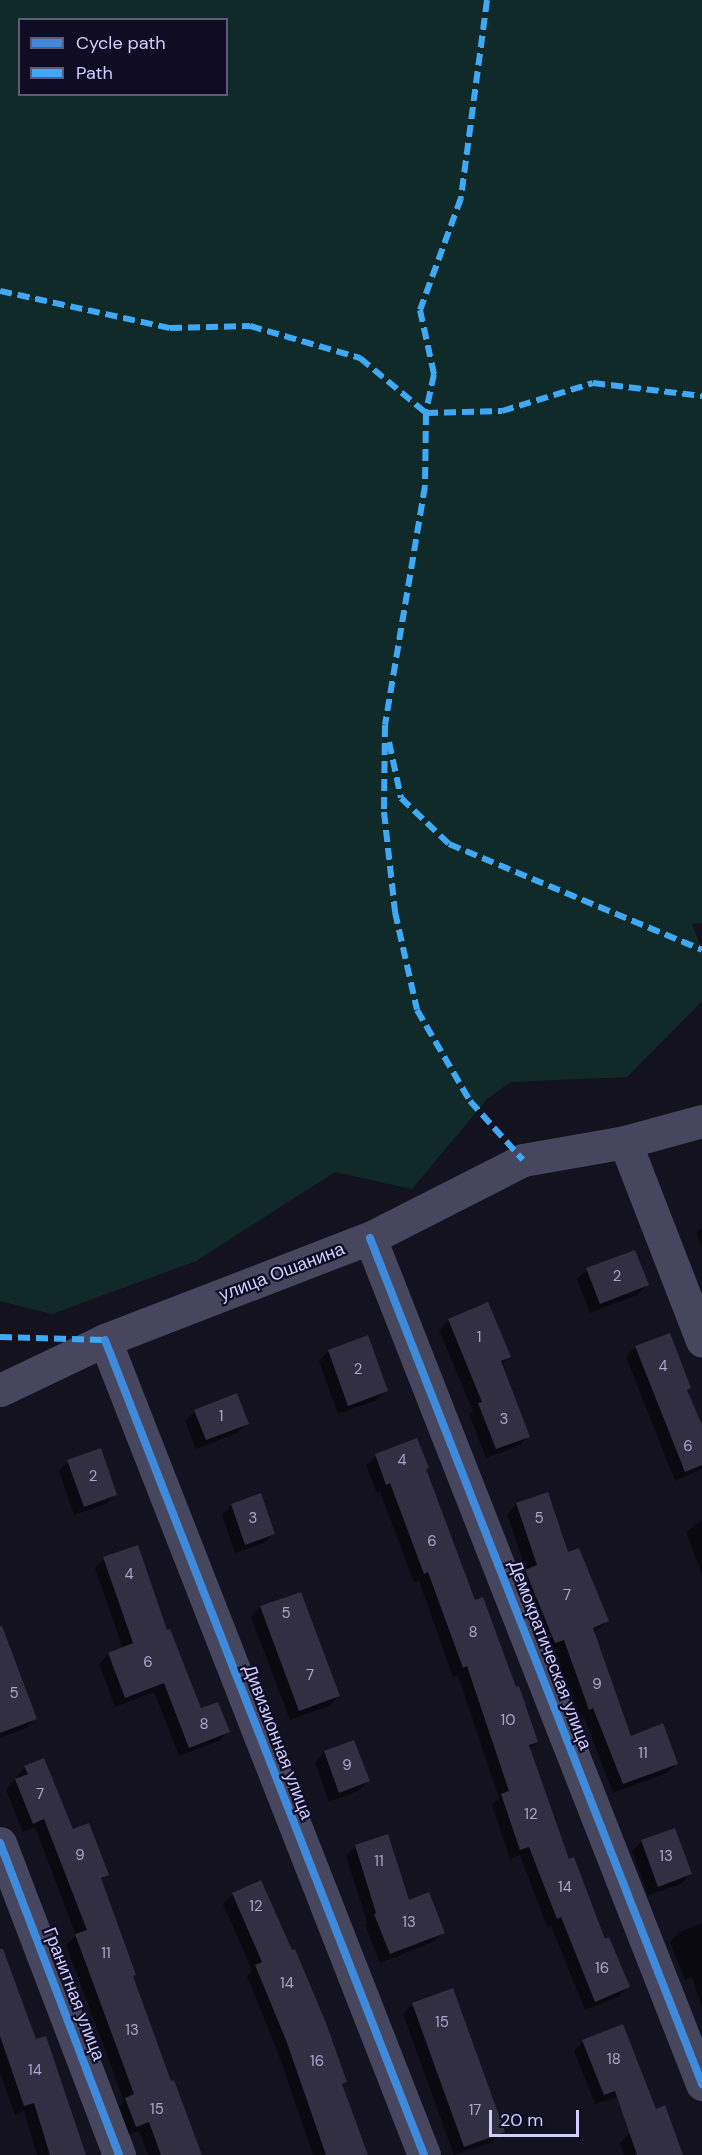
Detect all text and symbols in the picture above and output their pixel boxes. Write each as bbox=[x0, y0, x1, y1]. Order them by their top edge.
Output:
legend bbox=[18, 18, 228, 96]
text: Cycle path bbox=[76, 31, 166, 55]
text: Path bbox=[76, 61, 113, 85]
street label: улица Ошанина bbox=[216, 1238, 348, 1306]
house number: 2 bbox=[613, 1268, 621, 1286]
house number: 1 bbox=[477, 1329, 481, 1347]
house number: 4 bbox=[658, 1358, 668, 1376]
house number: 2 bbox=[354, 1361, 362, 1379]
house number: 1 bbox=[219, 1408, 223, 1426]
house number: 3 bbox=[500, 1411, 508, 1429]
house number: 6 bbox=[683, 1438, 693, 1456]
house number: 4 bbox=[397, 1452, 407, 1470]
house number: 2 bbox=[89, 1468, 97, 1486]
house number: 3 bbox=[249, 1510, 257, 1528]
house number: 5 bbox=[534, 1510, 544, 1528]
house number: 6 bbox=[427, 1533, 437, 1551]
street label: Демократическая улица bbox=[504, 1557, 596, 1753]
house number: 4 bbox=[124, 1566, 134, 1584]
house number: 7 bbox=[563, 1587, 571, 1605]
house number: 5 bbox=[281, 1605, 291, 1623]
house number: 8 bbox=[468, 1624, 478, 1642]
house number: 6 bbox=[143, 1654, 153, 1672]
street label: Дивизионная улица bbox=[239, 1662, 317, 1822]
house number: 7 bbox=[306, 1667, 314, 1685]
house number: 9 bbox=[592, 1676, 602, 1694]
house number: 5 bbox=[9, 1685, 19, 1703]
house number: 10 bbox=[501, 1712, 515, 1730]
house number: 8 bbox=[199, 1716, 209, 1734]
house number: 11 bbox=[638, 1745, 648, 1763]
house number: 9 bbox=[342, 1757, 352, 1775]
house number: 7 bbox=[36, 1786, 44, 1804]
house number: 12 bbox=[524, 1806, 538, 1824]
house number: 9 bbox=[75, 1847, 85, 1865]
house number: 13 bbox=[659, 1848, 673, 1866]
house number: 11 bbox=[374, 1853, 384, 1871]
house number: 14 bbox=[558, 1879, 572, 1897]
house number: 12 bbox=[249, 1898, 263, 1916]
house number: 13 bbox=[402, 1914, 416, 1932]
street label: Гранитная улица bbox=[39, 1924, 109, 2064]
house number: 11 bbox=[101, 1945, 111, 1963]
house number: 16 bbox=[595, 1960, 609, 1978]
house number: 14 bbox=[280, 1975, 294, 1993]
house number: 15 bbox=[435, 2014, 449, 2032]
house number: 13 bbox=[125, 2022, 139, 2040]
house number: 18 bbox=[607, 2051, 621, 2069]
house number: 16 bbox=[310, 2053, 324, 2071]
house number: 14 bbox=[28, 2062, 42, 2080]
scale bar bbox=[492, 2098, 582, 2136]
house number: 15 bbox=[150, 2101, 164, 2119]
house number: 17 bbox=[469, 2102, 481, 2120]
text: 20 m bbox=[500, 2108, 543, 2132]

